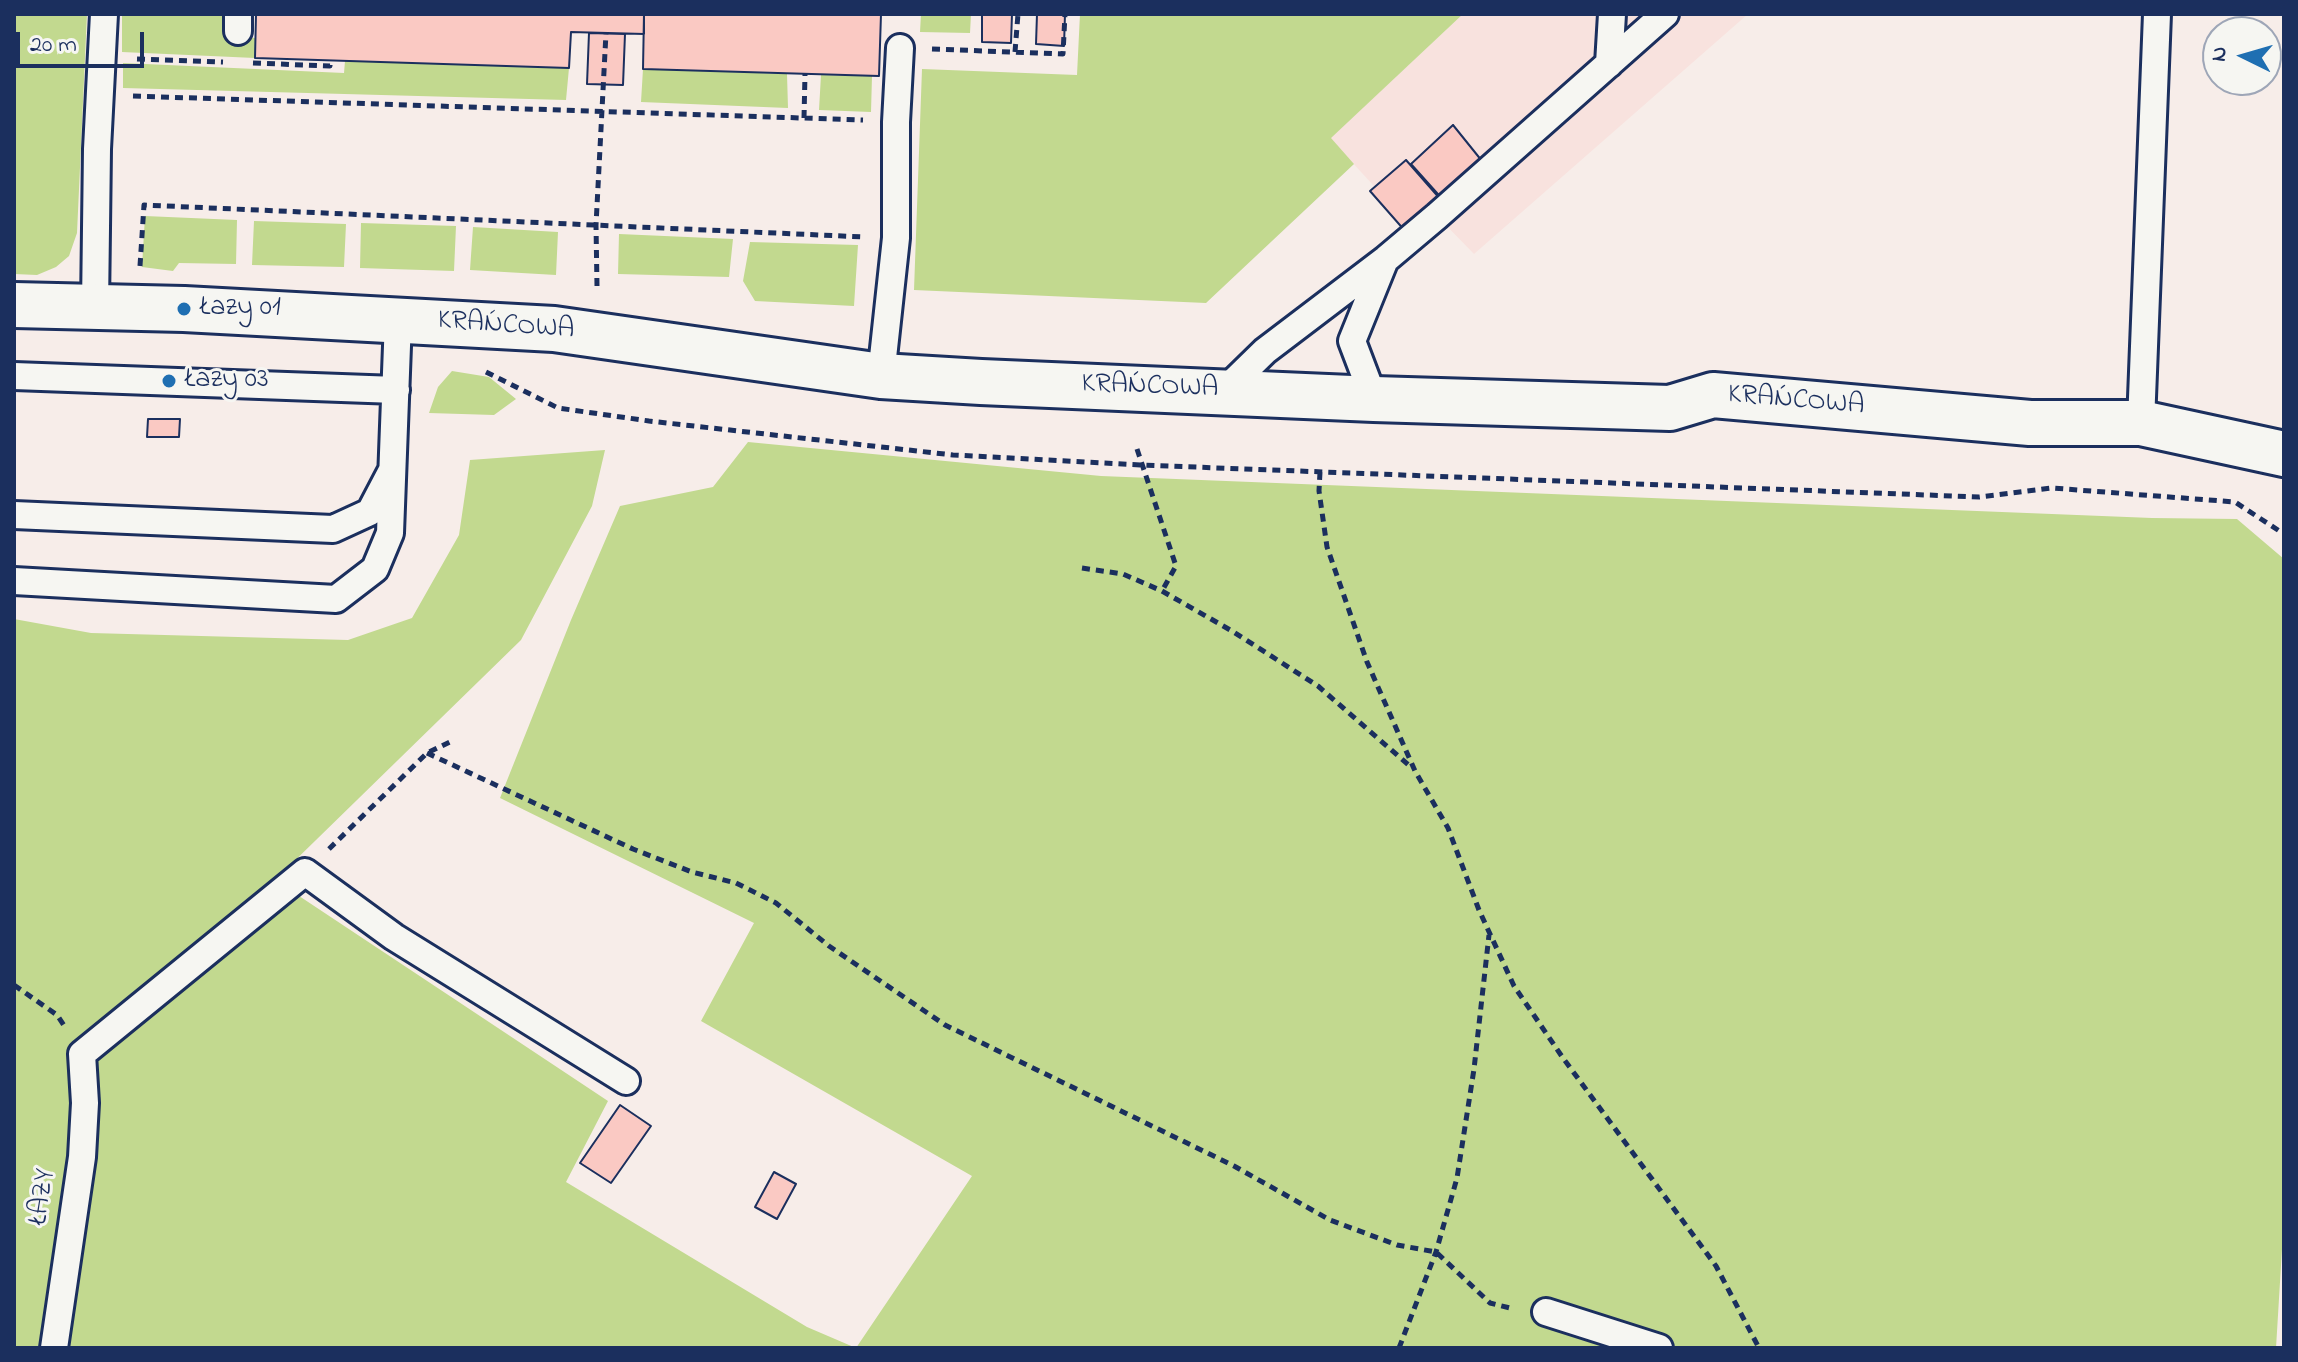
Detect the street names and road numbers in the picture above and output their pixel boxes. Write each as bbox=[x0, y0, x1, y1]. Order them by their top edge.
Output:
street label: KRAŃCOWA bbox=[436, 305, 576, 349]
street label: KRAŃCOWA bbox=[1081, 369, 1219, 407]
street label: KRAŃCOWA bbox=[1726, 379, 1866, 425]
street label: ŁAZY bbox=[23, 1167, 65, 1227]

